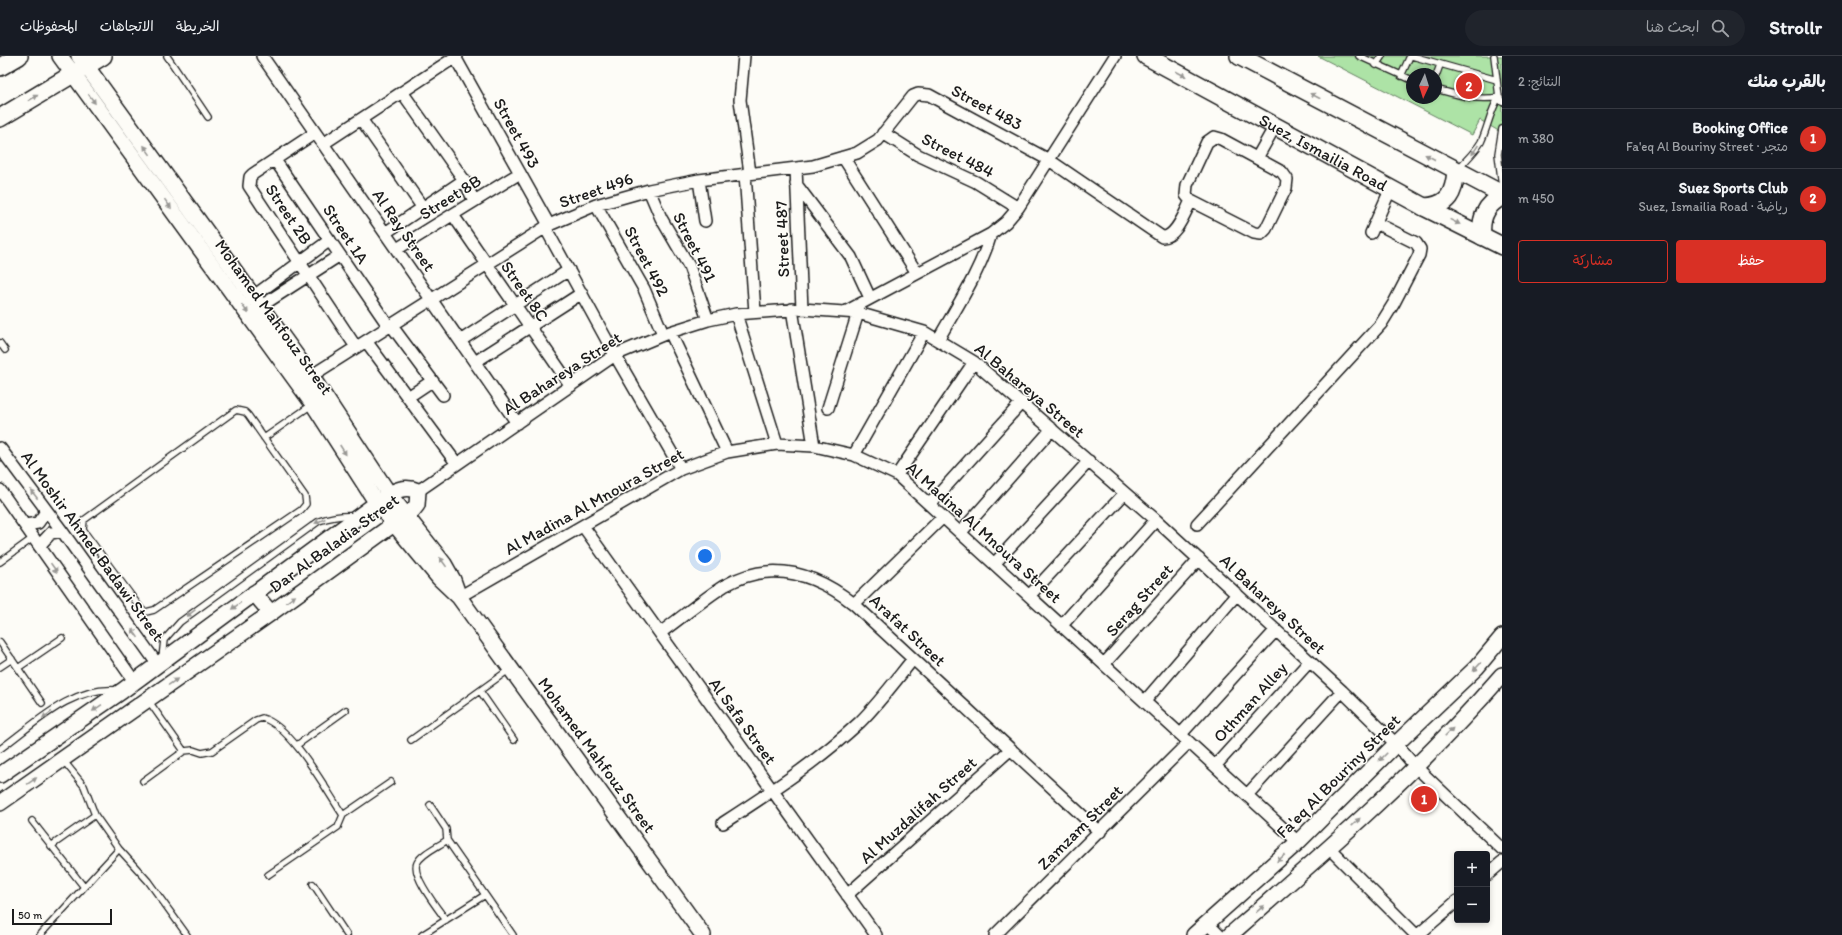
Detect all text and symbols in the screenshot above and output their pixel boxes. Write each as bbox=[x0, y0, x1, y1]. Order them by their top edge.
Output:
search box bbox=[1465, 10, 1745, 46]
text: Strollr bbox=[1769, 16, 1822, 39]
icon: search bbox=[1709, 17, 1731, 39]
text: المحفوظات bbox=[20, 18, 78, 35]
text: الاتجاهات bbox=[100, 18, 154, 35]
text: الخريطة bbox=[176, 18, 219, 35]
text: ابحث هنا bbox=[1646, 18, 1699, 36]
north arrow bbox=[1406, 68, 1442, 104]
one-way arrow bbox=[1175, 71, 1186, 78]
pin: 2 bbox=[1456, 71, 1482, 101]
text: بالقرب منك bbox=[1748, 71, 1826, 91]
text: النتائج: 2 bbox=[1518, 74, 1561, 89]
street label: Street 483 bbox=[948, 80, 1026, 134]
one-way arrow bbox=[1309, 93, 1321, 99]
one-way arrow bbox=[28, 94, 38, 102]
one-way arrow bbox=[87, 94, 95, 104]
street label: Street 493 bbox=[490, 94, 544, 172]
street label: Suez, Ismailia Road bbox=[1256, 109, 1392, 196]
text: Booking Office bbox=[1693, 119, 1788, 137]
street label: Street 484 bbox=[918, 128, 998, 182]
text: 380 m bbox=[1518, 131, 1554, 146]
text: 1 bbox=[1810, 131, 1816, 146]
text: متجر · Fa'eq Al Bouriny Street bbox=[1626, 139, 1788, 154]
one-way arrow bbox=[143, 144, 151, 155]
one-way arrow bbox=[1471, 145, 1479, 155]
one-way arrow bbox=[1424, 154, 1436, 160]
street label: Street 496 bbox=[556, 168, 636, 212]
street label: Street 8B bbox=[415, 170, 485, 224]
text: Suez Sports Club bbox=[1679, 179, 1788, 197]
street label: Street 2B bbox=[262, 180, 317, 248]
street label: Al Ray Street bbox=[368, 185, 440, 275]
text: 450 m bbox=[1518, 191, 1555, 206]
text: 2 bbox=[1810, 191, 1816, 206]
one-way arrow bbox=[164, 199, 172, 209]
text: رياضة · Suez, Ismailia Road bbox=[1638, 199, 1788, 214]
street label: Street 1A bbox=[319, 200, 373, 268]
street label: Street 487 bbox=[771, 200, 793, 278]
street label: Street 491 bbox=[669, 209, 721, 285]
one-way arrow bbox=[1450, 219, 1461, 225]
street label: Street 492 bbox=[620, 222, 674, 300]
street label: Mohamed Mahfouz Street bbox=[211, 235, 337, 399]
button: مشاركة bbox=[1518, 240, 1668, 283]
button: حفظ bbox=[1676, 240, 1826, 283]
street label: Street 8C bbox=[497, 257, 553, 325]
one-way arrow bbox=[240, 304, 248, 314]
street label: Al Bahareya Street bbox=[499, 327, 625, 419]
street label: Al Bahareya Street bbox=[971, 338, 1089, 442]
street label: Al Madina Al Mnoura Street bbox=[501, 443, 687, 559]
one-way arrow bbox=[339, 445, 347, 455]
street label: Al Moshir Ahmed Badawi Street bbox=[17, 447, 169, 645]
street label: Al Madina Al Mnoura Street bbox=[902, 457, 1066, 607]
one-way arrow bbox=[30, 488, 38, 499]
street label: Dar Al Baladia Street bbox=[265, 489, 403, 597]
one-way arrow bbox=[314, 518, 325, 524]
your location bbox=[695, 546, 715, 566]
street label: Al Bahareya Street bbox=[1216, 550, 1330, 658]
one-way arrow bbox=[439, 557, 447, 568]
street label: Serag Street bbox=[1101, 559, 1177, 640]
one-way arrow bbox=[50, 563, 58, 573]
street label: Arafat Street bbox=[866, 590, 950, 670]
one-way arrow bbox=[285, 595, 296, 603]
one-way arrow bbox=[230, 602, 241, 610]
one-way arrow bbox=[186, 609, 196, 617]
one-way arrow bbox=[131, 628, 139, 638]
street label: Othman Alley bbox=[1209, 658, 1291, 746]
one-way arrow bbox=[1472, 662, 1482, 672]
street label: Mohamed Mahfouz Street bbox=[534, 673, 660, 837]
street label: Al Safa Street bbox=[705, 674, 781, 769]
one-way arrow bbox=[168, 678, 178, 686]
one-way arrow bbox=[92, 704, 102, 712]
street label: Fa'eq Al Bouriny Street bbox=[1272, 709, 1405, 842]
one-way arrow bbox=[42, 711, 53, 719]
one-way arrow bbox=[1444, 727, 1454, 737]
street label: Al Muzdalifah Street bbox=[856, 752, 980, 868]
one-way arrow bbox=[1378, 752, 1388, 762]
one-way arrow bbox=[27, 777, 37, 785]
street label: Zamzam Street bbox=[1033, 780, 1127, 874]
pin: 1 bbox=[1411, 784, 1437, 814]
one-way arrow bbox=[1351, 818, 1361, 827]
map controls bbox=[1454, 851, 1490, 923]
button: + bbox=[1454, 851, 1490, 887]
one-way arrow bbox=[1275, 853, 1286, 862]
button: − bbox=[1454, 887, 1490, 923]
one-way arrow bbox=[1254, 905, 1265, 914]
scale bar bbox=[12, 907, 112, 926]
text: 50 m bbox=[18, 909, 42, 922]

